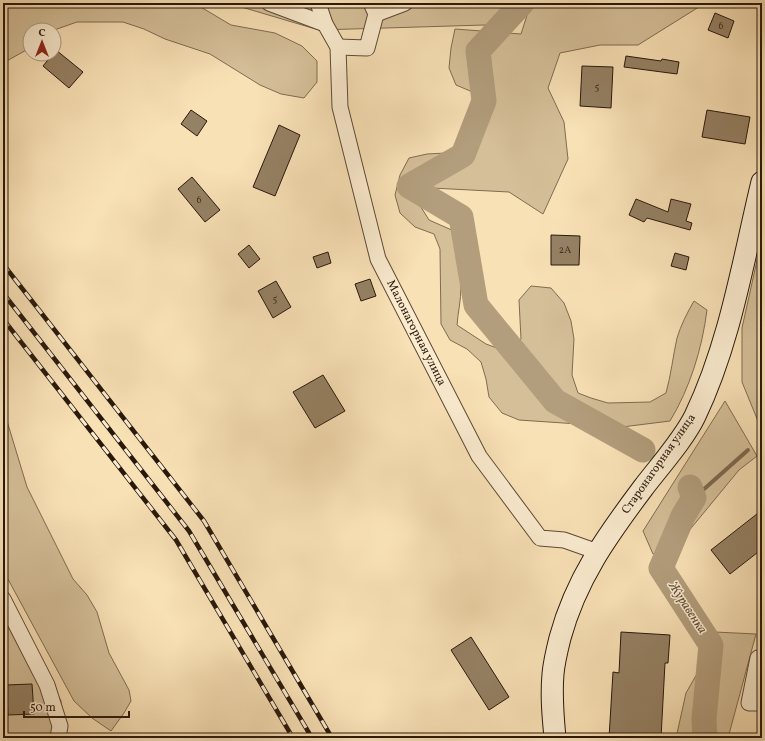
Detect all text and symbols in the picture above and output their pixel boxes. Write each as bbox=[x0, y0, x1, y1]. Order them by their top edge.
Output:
house number: 6 bbox=[718, 19, 724, 33]
north arrow bbox=[22, 22, 62, 62]
text: С bbox=[38, 26, 46, 41]
house number: 5 bbox=[595, 80, 600, 94]
house number: 6 bbox=[196, 193, 202, 207]
house number: 2А bbox=[559, 243, 571, 257]
street label: Малонагорная улица bbox=[382, 277, 450, 389]
house number: 5 bbox=[273, 292, 278, 306]
street label: Старонагорная улица bbox=[618, 411, 700, 517]
water label: Журавенка bbox=[663, 578, 711, 638]
scale bar bbox=[24, 693, 129, 719]
text: 50 m bbox=[30, 700, 56, 716]

